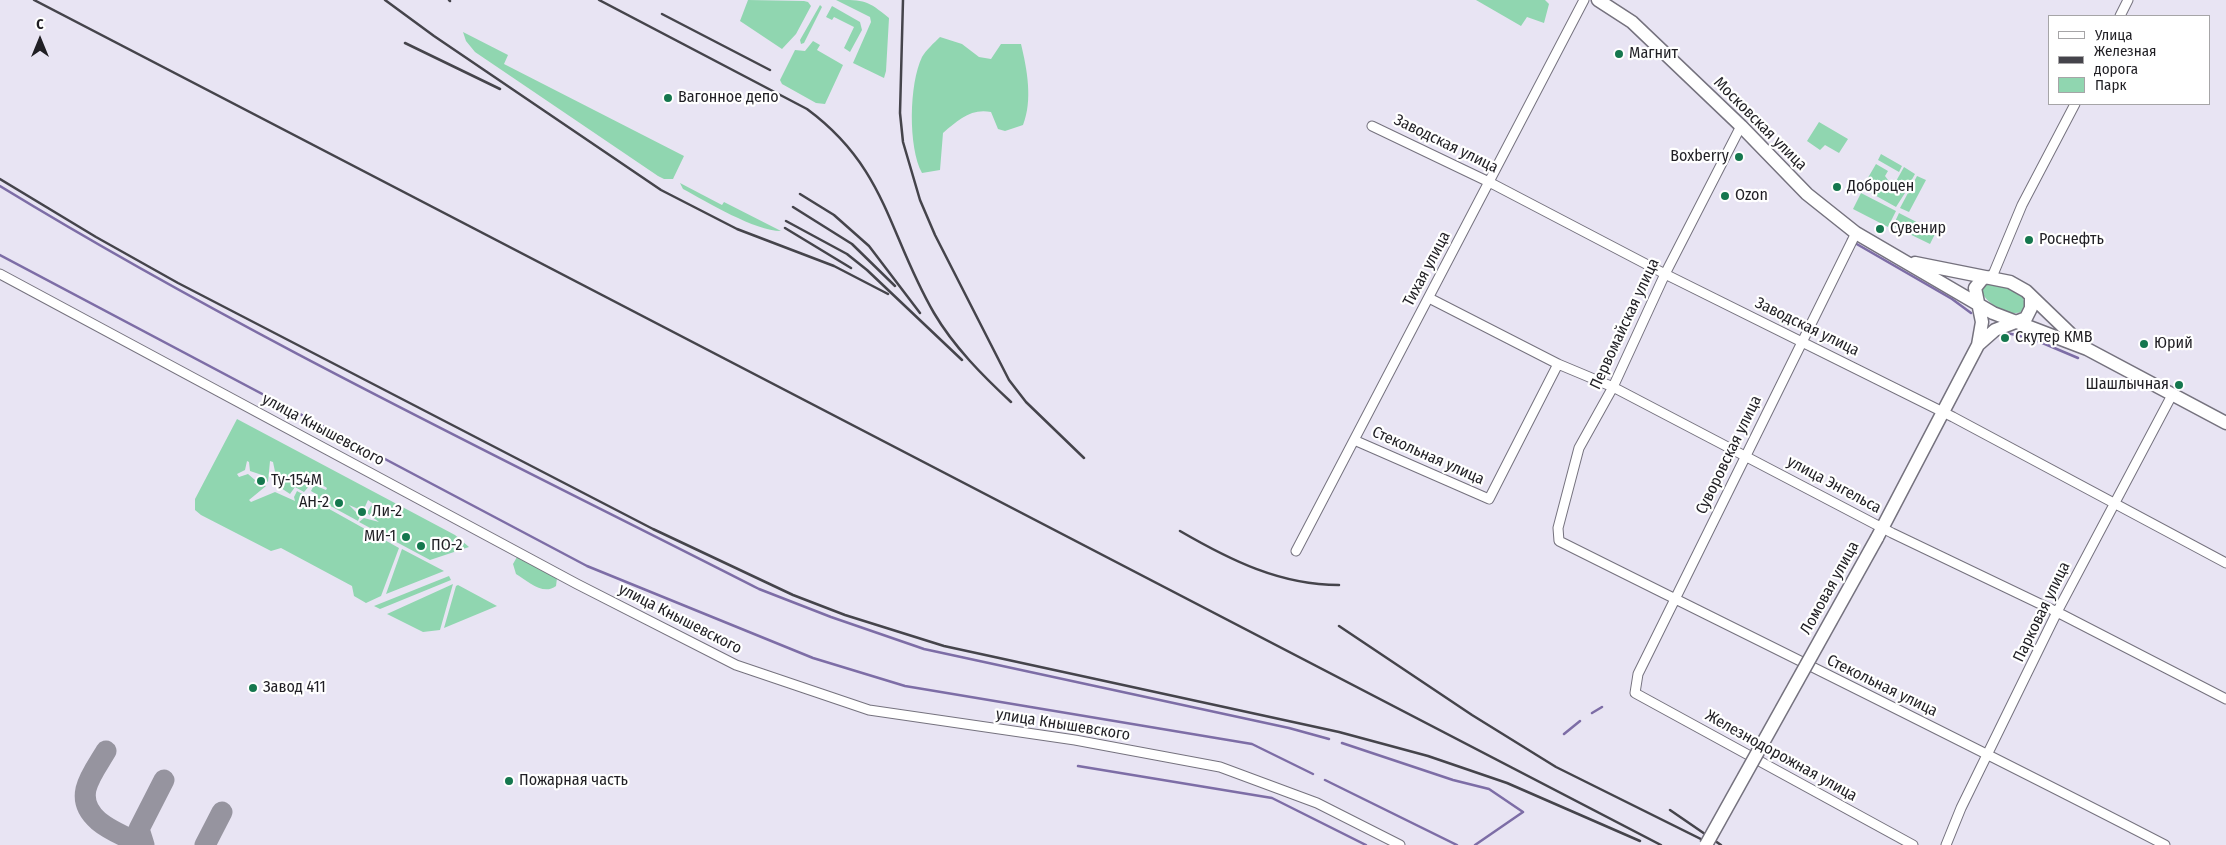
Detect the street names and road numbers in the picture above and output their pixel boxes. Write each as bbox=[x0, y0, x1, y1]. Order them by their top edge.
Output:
street label: Московская улица bbox=[1709, 73, 1811, 175]
street label: Заводская улица bbox=[1391, 111, 1501, 177]
street label: Тихая улица bbox=[1399, 228, 1455, 310]
street label: Первомайская улица bbox=[1586, 255, 1664, 393]
street label: Заводская улица bbox=[1752, 294, 1862, 360]
street label: улица Кнышевского bbox=[259, 390, 387, 470]
street label: Суворовская улица bbox=[1692, 393, 1766, 517]
street label: Стекольная улица bbox=[1369, 423, 1487, 489]
street label: улица Энгельса bbox=[1784, 452, 1884, 518]
street label: Ломовая улица bbox=[1797, 538, 1863, 638]
street label: Парковая улица bbox=[2009, 559, 2075, 665]
street label: улица Кнышевского bbox=[615, 580, 745, 658]
street label: Стекольная улица bbox=[1824, 651, 1940, 721]
street label: улица Кнышевского bbox=[994, 705, 1132, 745]
street label: Железнодорожная улица bbox=[1702, 706, 1860, 806]

